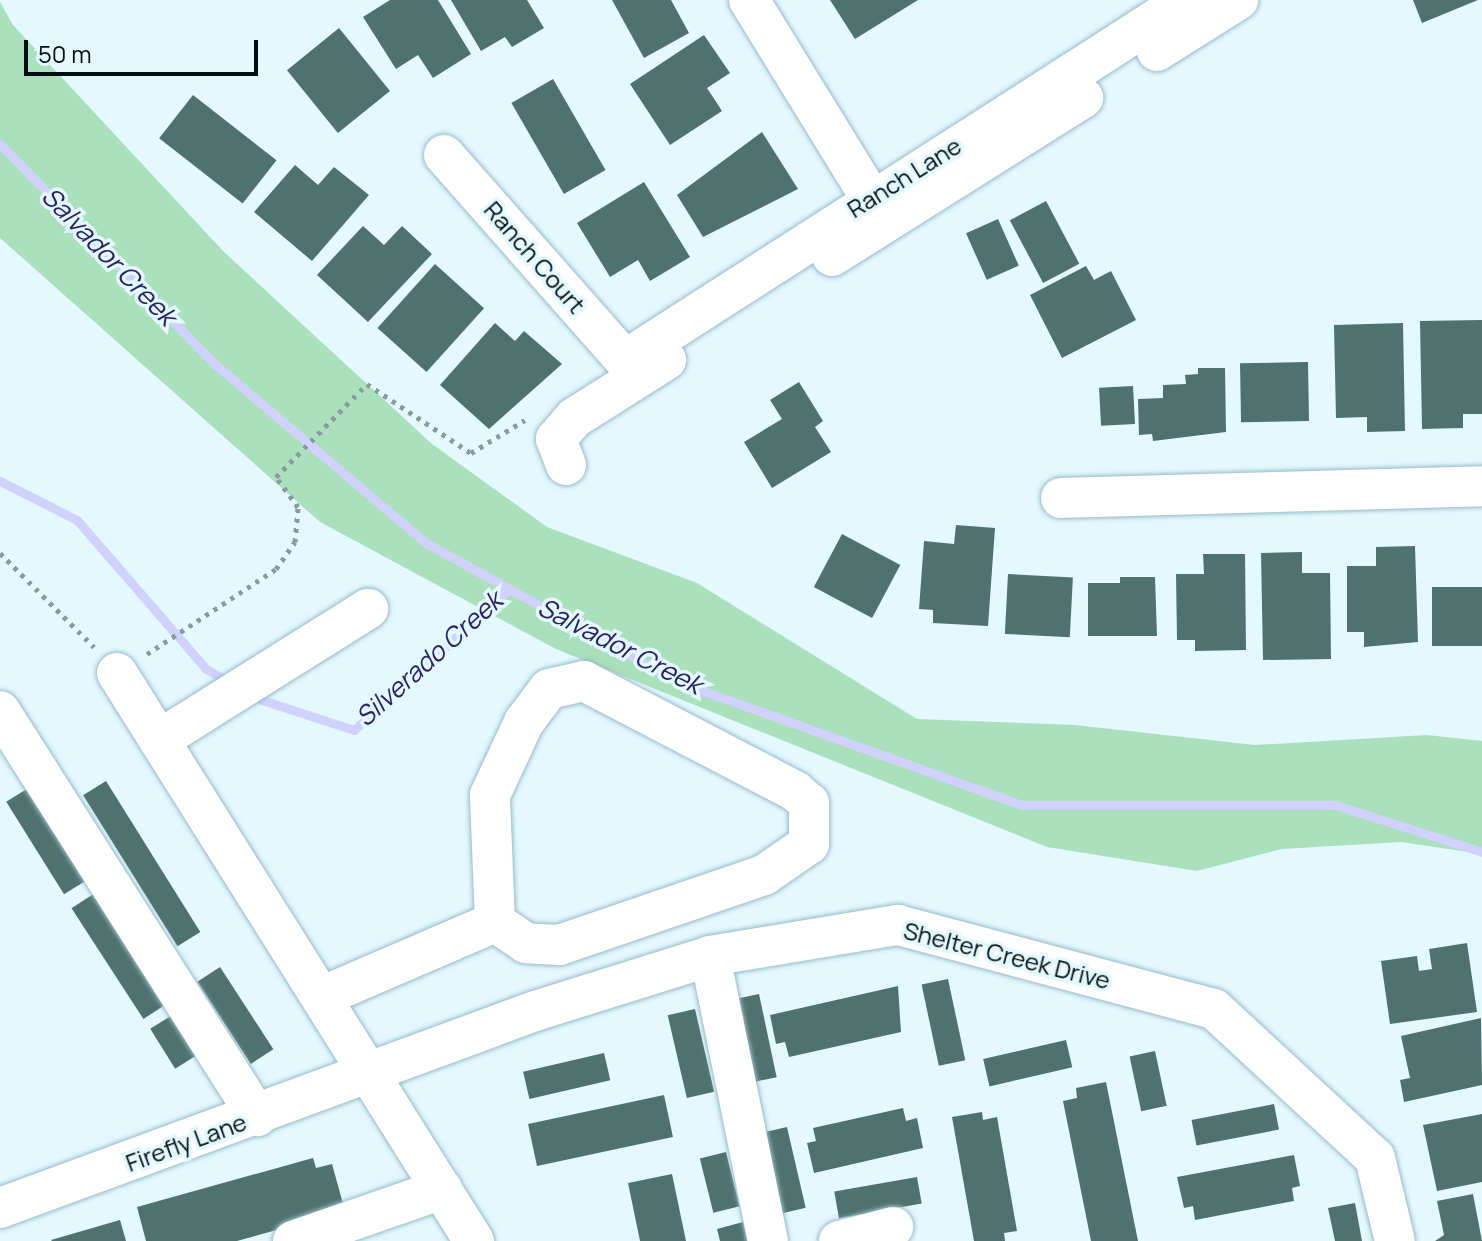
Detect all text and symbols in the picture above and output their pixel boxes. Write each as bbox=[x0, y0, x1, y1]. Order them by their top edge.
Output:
scale bar bbox=[28, 24, 262, 74]
text: 50 m bbox=[38, 37, 92, 70]
street label: Ranch Lane bbox=[842, 131, 966, 223]
water label: Salvador Creek bbox=[35, 181, 183, 331]
street label: Ranch Court bbox=[479, 195, 591, 319]
water label: Silverado Creek bbox=[349, 585, 509, 733]
water label: Salvador Creek bbox=[533, 591, 707, 701]
street label: Shelter Creek Drive bbox=[901, 915, 1113, 995]
street label: Firefly Lane bbox=[122, 1107, 250, 1177]

